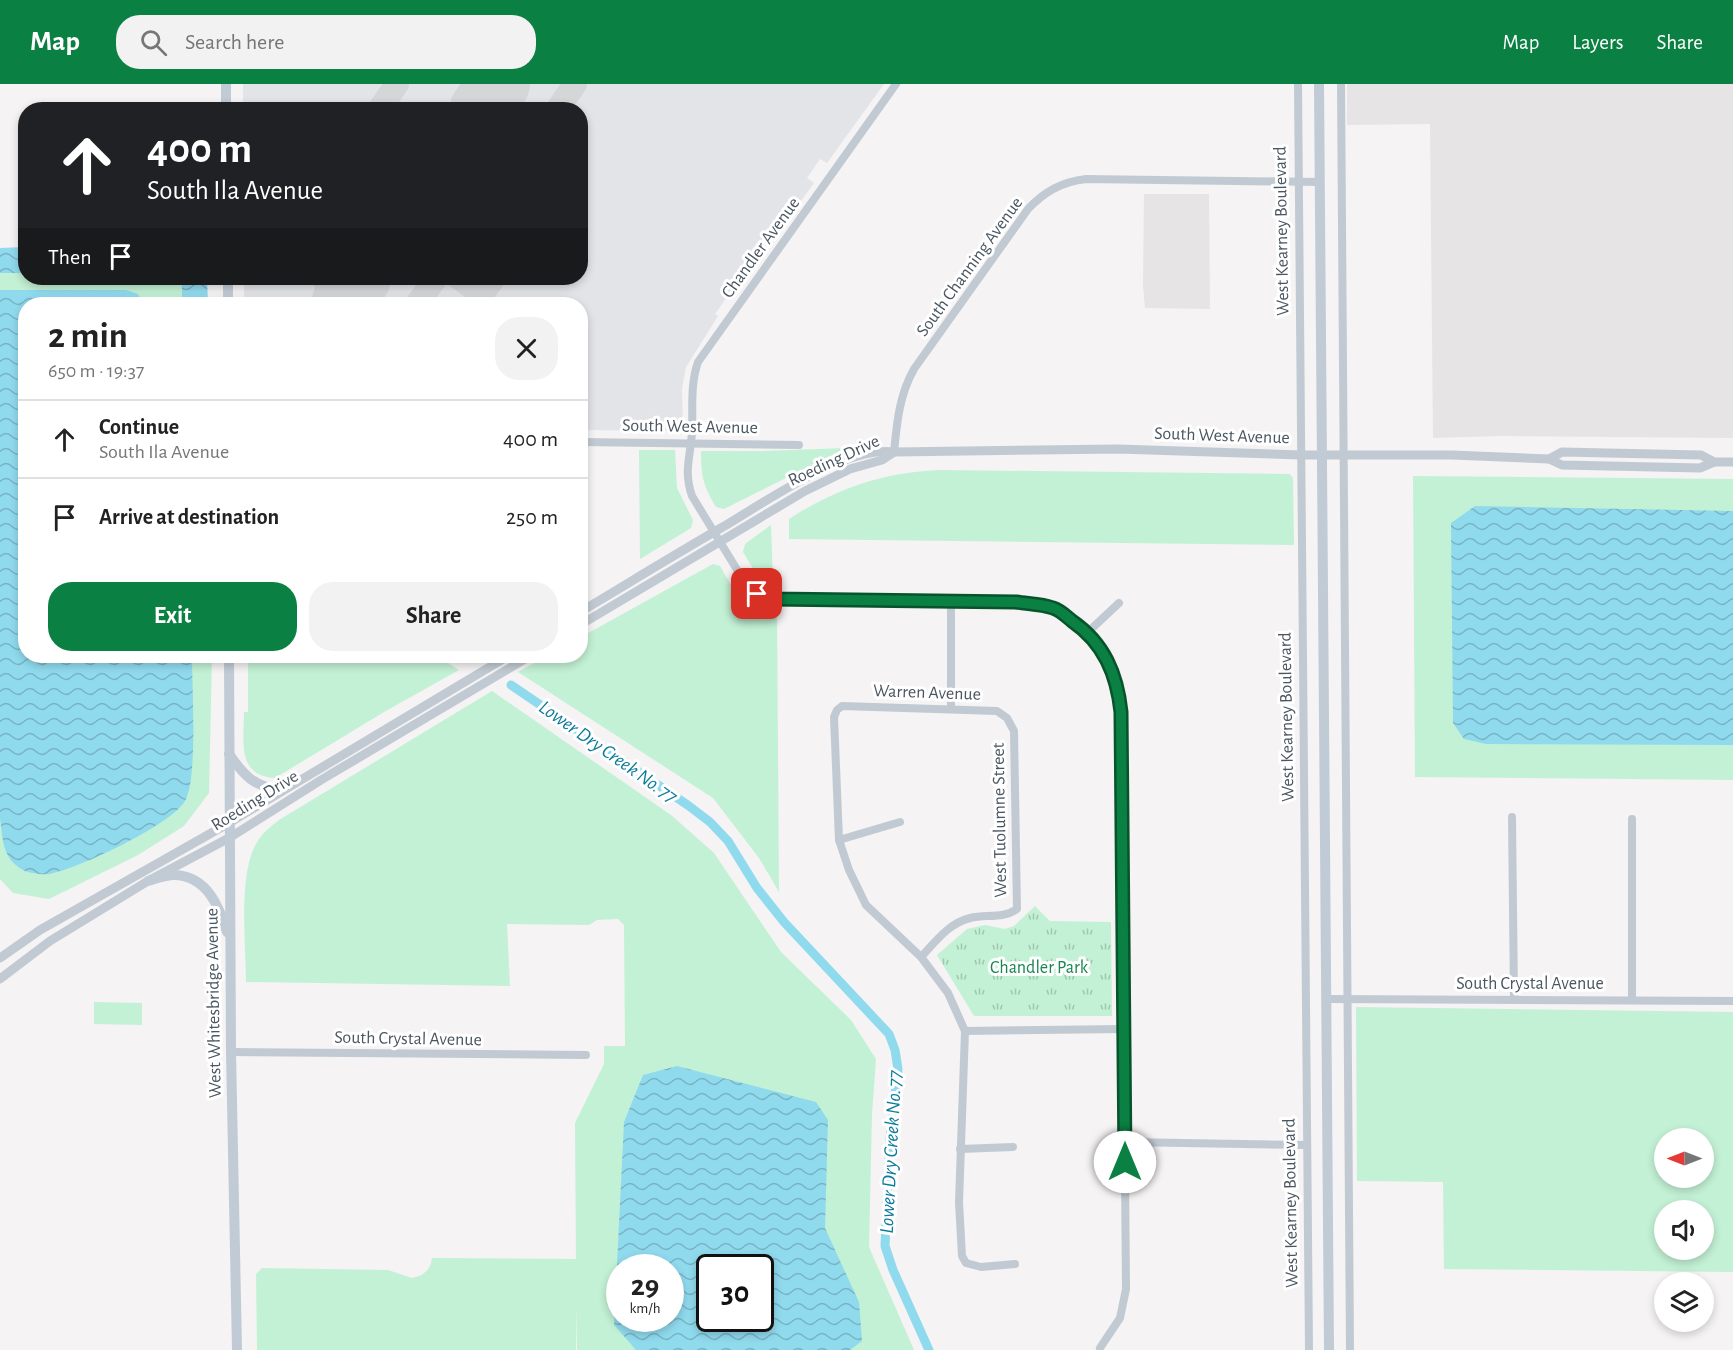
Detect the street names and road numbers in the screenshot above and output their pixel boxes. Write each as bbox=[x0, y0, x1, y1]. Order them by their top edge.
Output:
street label: West Kearney Boulevard bbox=[1272, 146, 1292, 316]
street label: Chandler Avenue bbox=[719, 194, 803, 302]
street label: South Channing Avenue bbox=[914, 194, 1026, 340]
street label: South West Avenue bbox=[622, 417, 758, 437]
street label: South West Avenue bbox=[1154, 425, 1290, 447]
street label: Roeding Drive bbox=[786, 432, 882, 490]
street label: West Kearney Boulevard bbox=[1277, 632, 1297, 802]
street label: Warren Avenue bbox=[873, 682, 981, 704]
street label: West Tuolumne Street bbox=[990, 742, 1010, 898]
street label: Roeding Drive bbox=[208, 767, 302, 835]
street label: West Whitesbridge Avenue bbox=[203, 908, 225, 1098]
street label: South Crystal Avenue bbox=[1456, 975, 1604, 993]
street label: South Crystal Avenue bbox=[334, 1029, 482, 1049]
street label: West Kearney Boulevard bbox=[1281, 1118, 1301, 1288]

